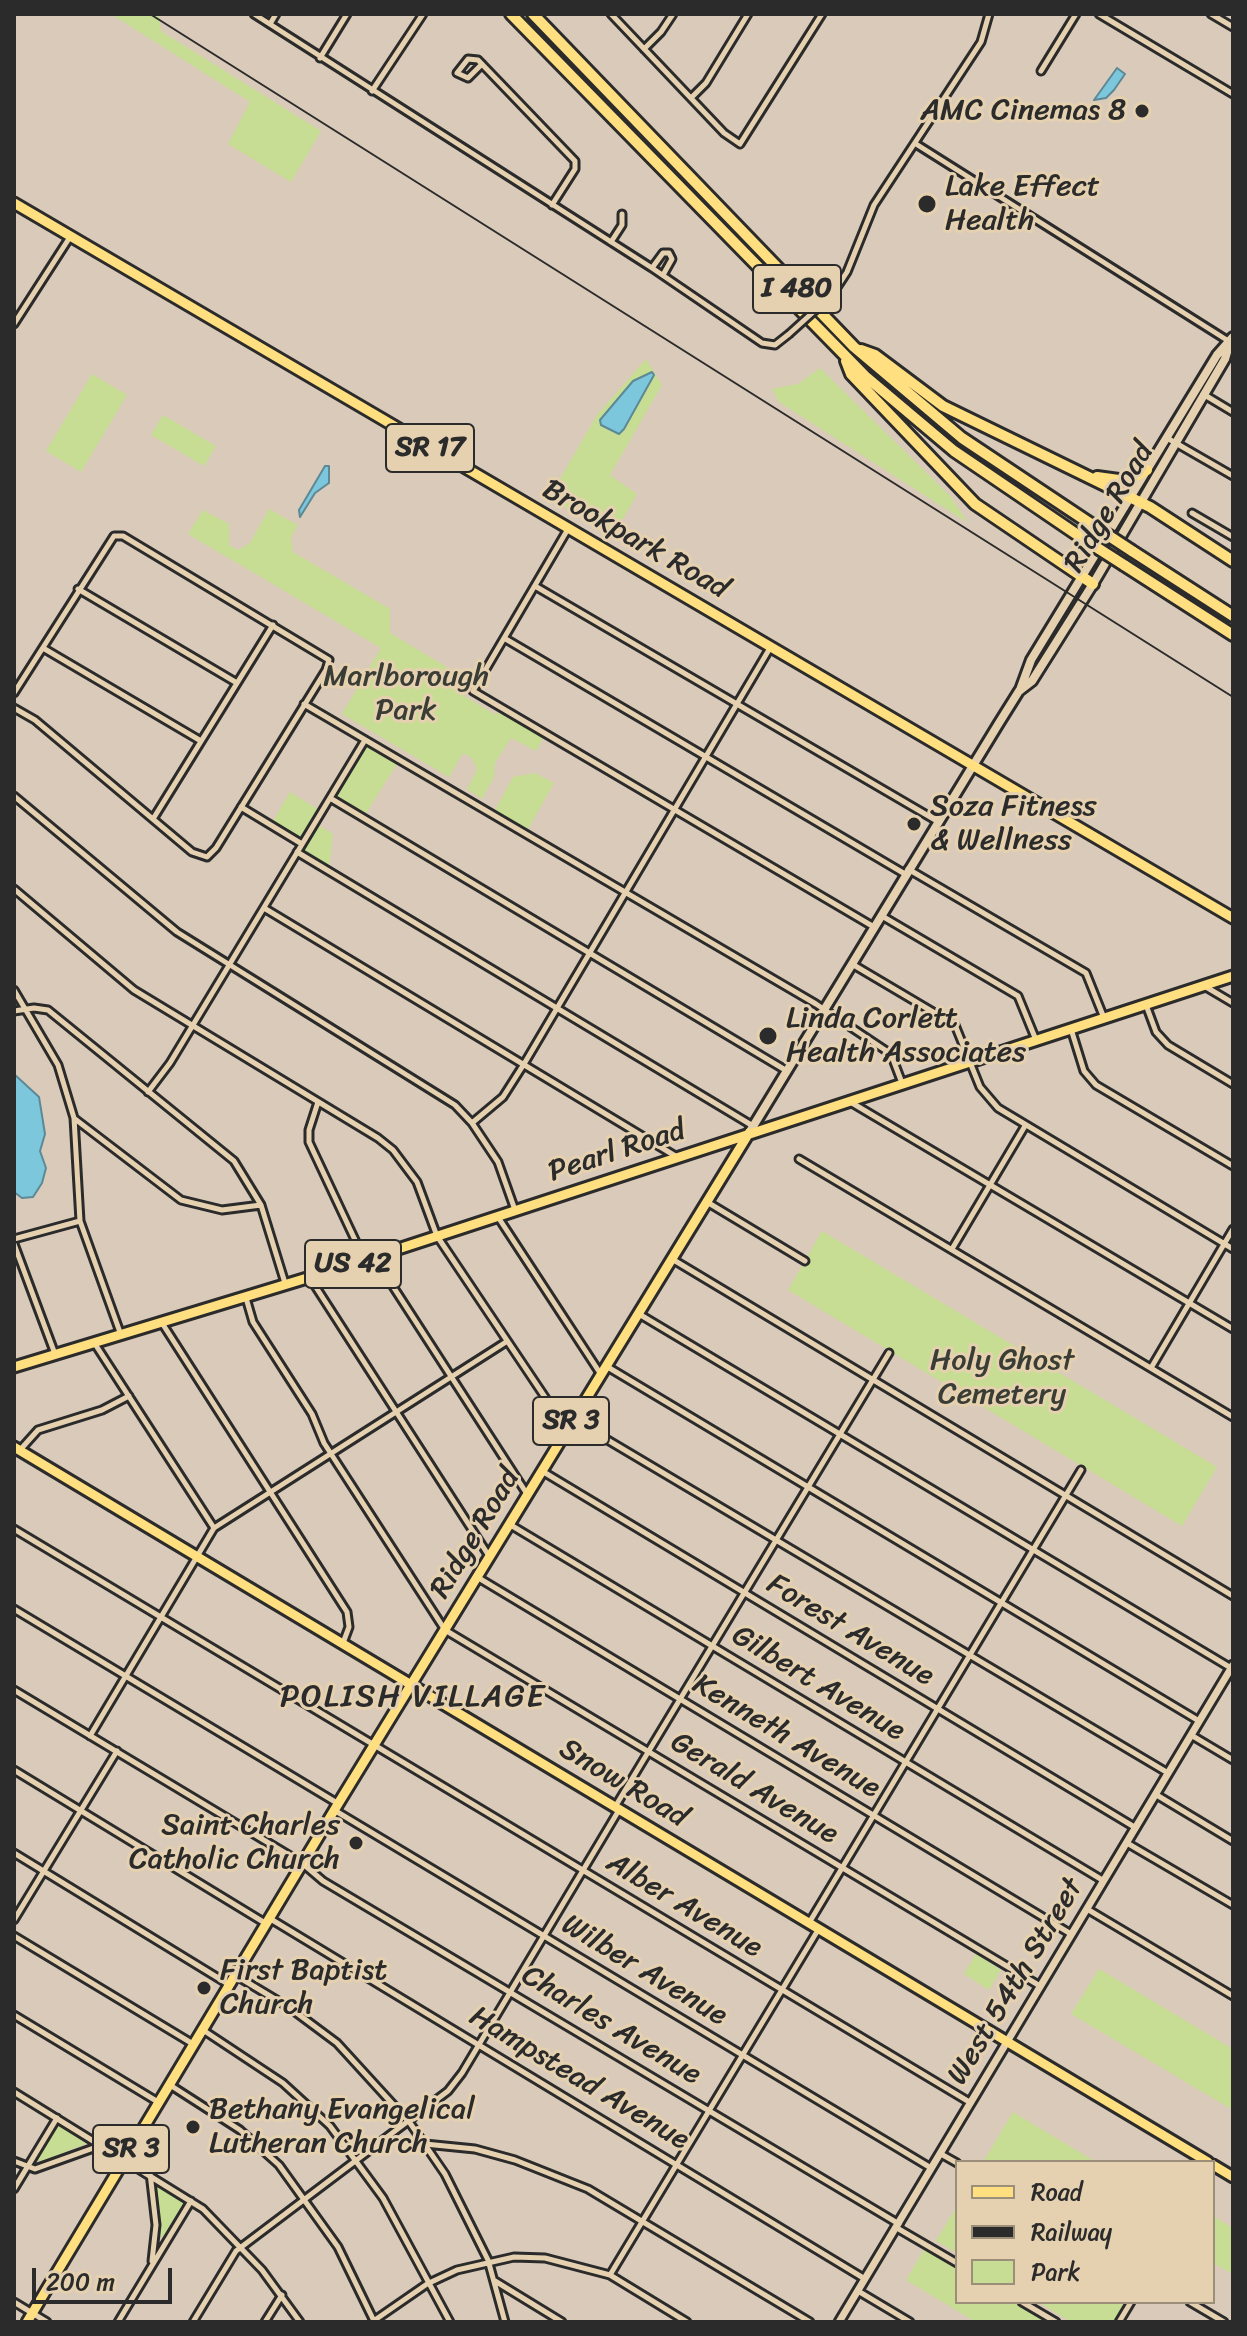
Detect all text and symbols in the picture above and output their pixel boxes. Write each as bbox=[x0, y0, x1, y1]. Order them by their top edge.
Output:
place label: AMC Cinemas 8 bbox=[920, 93, 1126, 129]
marker: AMC Cinemas 8 bbox=[1133, 102, 1151, 120]
place label: Lake Effect Health bbox=[945, 169, 1100, 240]
marker: Lake Effect Health bbox=[916, 193, 938, 215]
road number: I 480 bbox=[753, 265, 841, 313]
road number: SR 17 bbox=[386, 424, 474, 472]
street label: Ridge Road bbox=[1057, 437, 1163, 579]
street label: Brookpark Road bbox=[536, 472, 734, 608]
park label: Marlborough Park bbox=[323, 659, 489, 730]
place label: Soza Fitness & Wellness bbox=[930, 789, 1097, 860]
marker: Soza Fitness & Wellness bbox=[905, 815, 923, 833]
place label: Linda Corlett Health Associates bbox=[786, 1001, 1026, 1072]
marker: Linda Corlett Health Associates bbox=[757, 1025, 779, 1047]
street label: Pearl Road bbox=[544, 1113, 690, 1191]
road number: US 42 bbox=[305, 1240, 401, 1288]
park label: Holy Ghost Cemetery bbox=[930, 1343, 1074, 1414]
road number: SR 3 bbox=[533, 1397, 609, 1445]
street label: Ridge Road bbox=[423, 1463, 529, 1605]
street label: Forest Avenue bbox=[760, 1567, 940, 1695]
street label: Gilbert Avenue bbox=[725, 1618, 911, 1750]
street label: Kenneth Avenue bbox=[686, 1667, 886, 1807]
district label: POLISH VILLAGE bbox=[283, 1679, 543, 1717]
street label: Gerald Avenue bbox=[664, 1725, 844, 1853]
street label: Snow Road bbox=[552, 1732, 694, 1836]
place label: Saint Charles Catholic Church bbox=[129, 1808, 340, 1878]
marker: Saint Charles Catholic Church bbox=[347, 1834, 365, 1852]
street label: Alber Avenue bbox=[600, 1845, 768, 1967]
street label: West 54th Street bbox=[940, 1872, 1092, 2092]
street label: Wilber Avenue bbox=[554, 1907, 734, 2035]
place label: First Baptist Church bbox=[220, 1953, 387, 2024]
street label: Charles Avenue bbox=[515, 1958, 707, 2094]
marker: First Baptist Church bbox=[195, 1979, 213, 1997]
street label: Hampstead Avenue bbox=[462, 1999, 696, 2159]
place label: Bethany Evangelical Lutheran Church bbox=[209, 2092, 475, 2162]
marker: Bethany Evangelical Lutheran Church bbox=[184, 2118, 202, 2136]
road number: SR 3 bbox=[93, 2125, 169, 2173]
legend bbox=[955, 2160, 1215, 2304]
text: Road bbox=[1031, 2171, 1082, 2213]
text: Railway bbox=[1031, 2211, 1112, 2253]
text: Park bbox=[1031, 2251, 1080, 2293]
scale bar bbox=[36, 2252, 176, 2302]
text: 200 m bbox=[46, 2261, 115, 2303]

